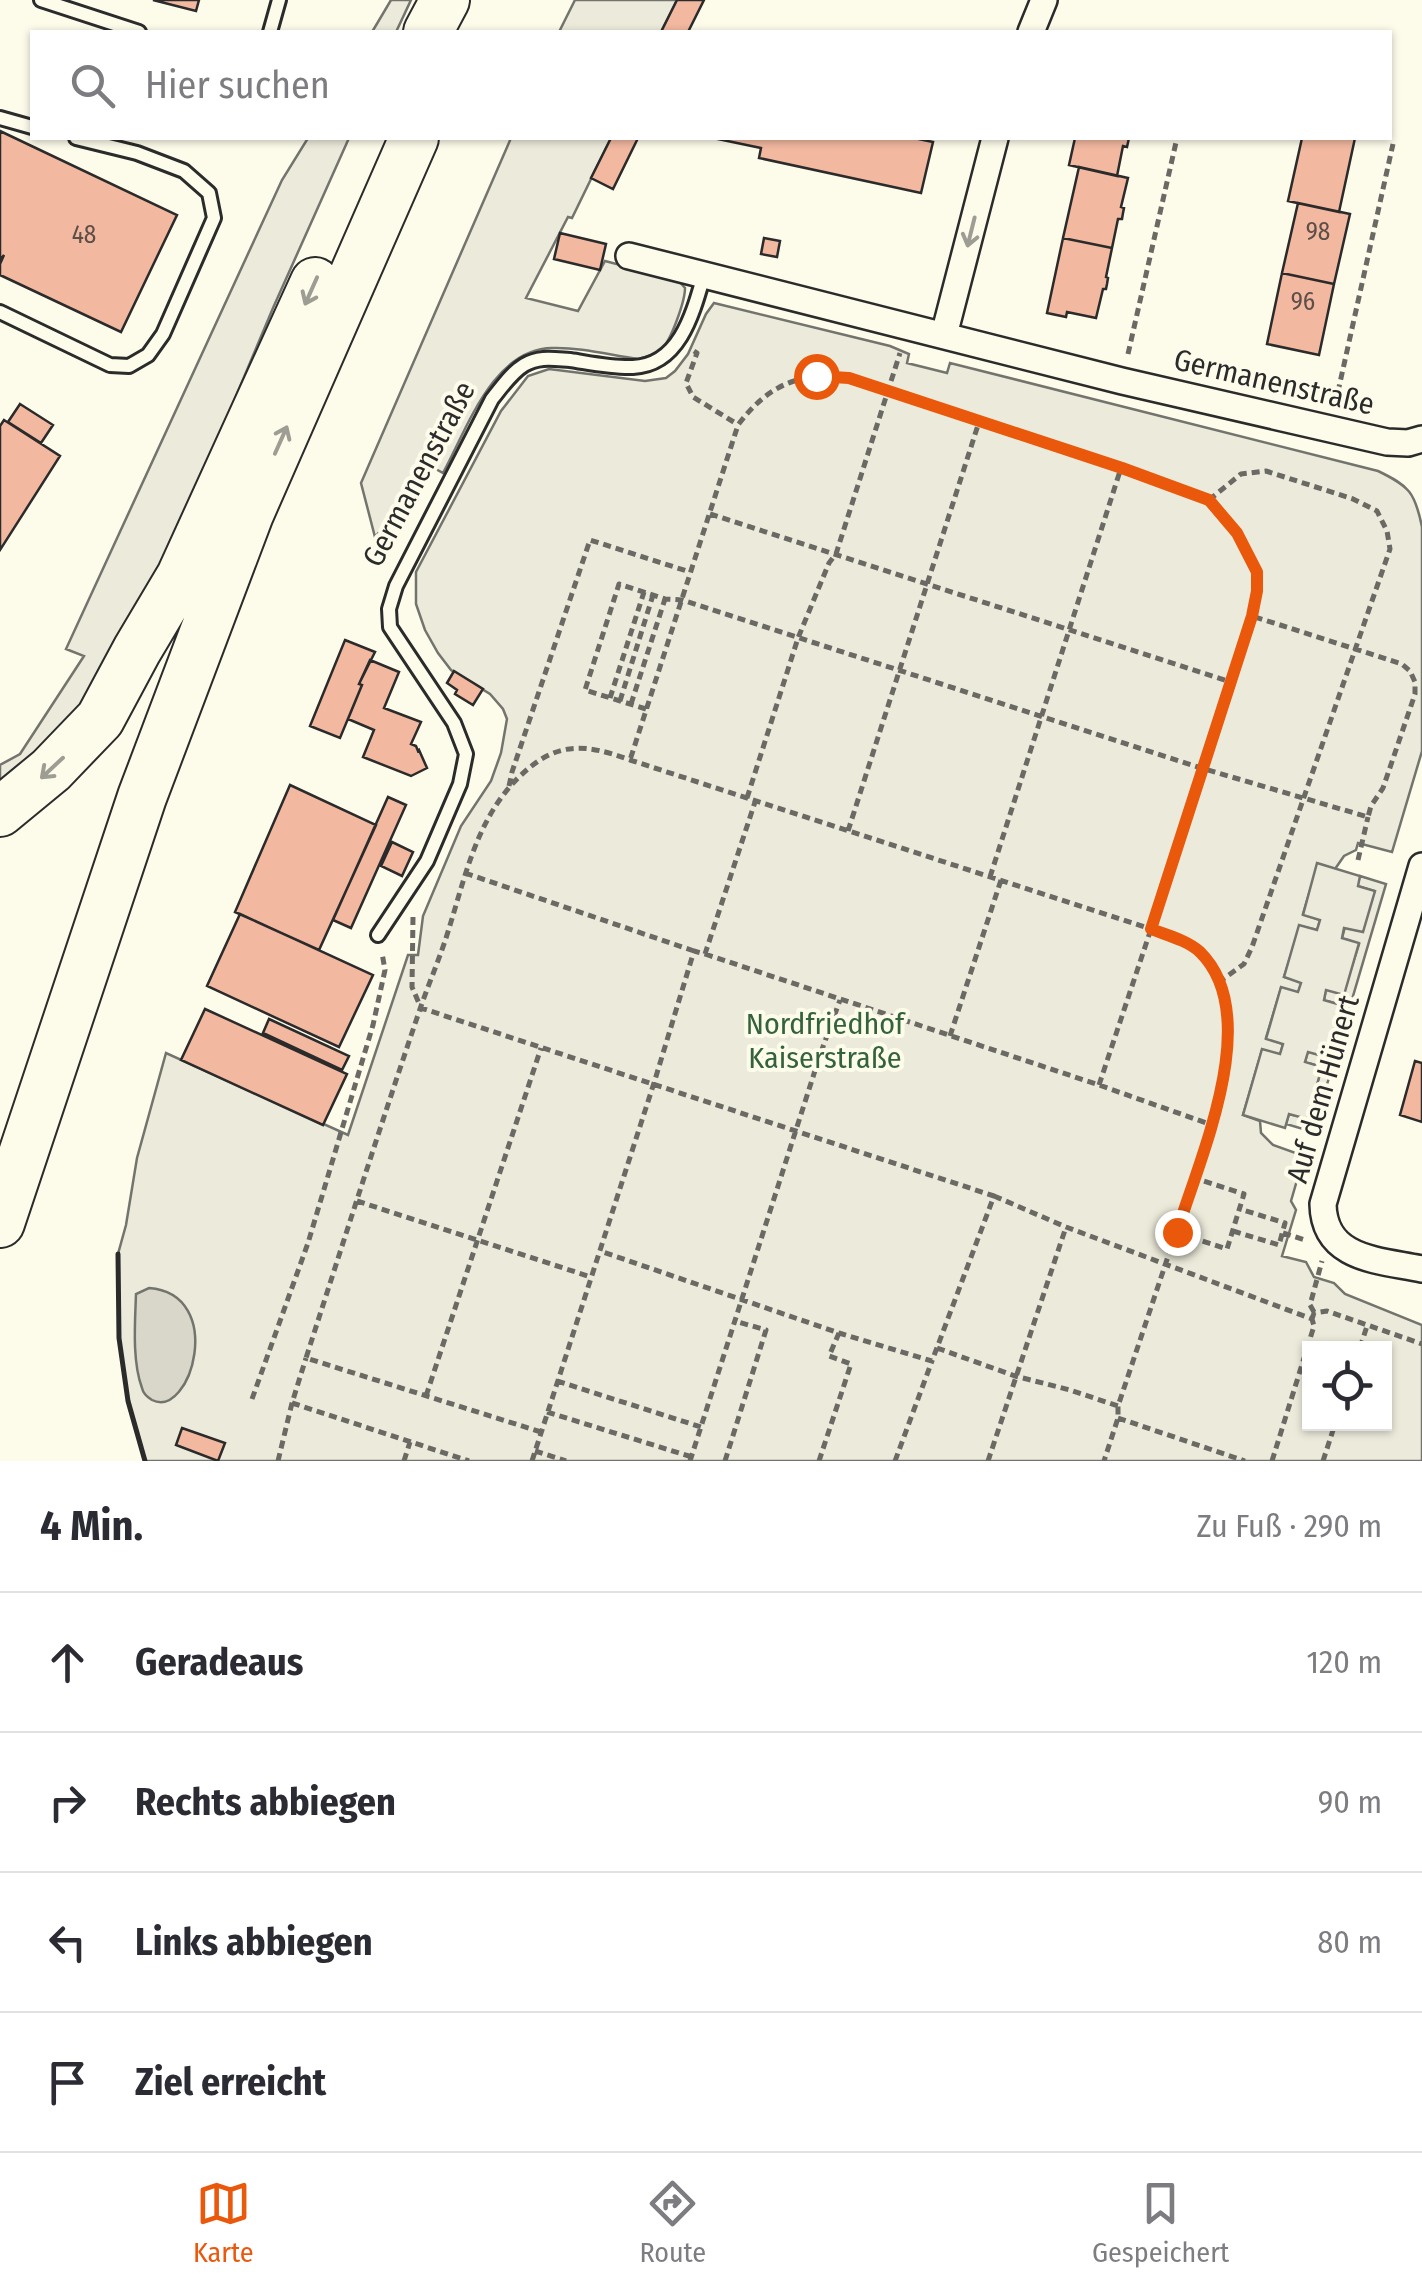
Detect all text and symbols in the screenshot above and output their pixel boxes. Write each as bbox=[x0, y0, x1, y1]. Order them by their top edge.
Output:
search box bbox=[30, 30, 1392, 140]
icon: search bbox=[65, 58, 120, 113]
text: Hier suchen bbox=[145, 62, 330, 108]
one-way arrow bbox=[960, 216, 979, 247]
house number: 98 bbox=[1306, 217, 1330, 247]
house number: 48 bbox=[72, 220, 96, 250]
one-way arrow bbox=[301, 275, 319, 306]
house number: 96 bbox=[1291, 287, 1315, 317]
street label: Germanenstraße bbox=[1170, 341, 1378, 423]
route start bbox=[794, 354, 840, 400]
street label: Germanenstraße bbox=[355, 375, 483, 573]
one-way arrow bbox=[273, 425, 291, 456]
one-way arrow bbox=[39, 755, 65, 779]
street label: Auf dem Hünert bbox=[1279, 991, 1367, 1187]
park label: Nordfriedhof Kaiserstraße bbox=[746, 1006, 906, 1076]
route end bbox=[1155, 1210, 1201, 1256]
map controls bbox=[1302, 1341, 1392, 1431]
button: locate bbox=[1302, 1341, 1392, 1431]
text: 4 Min. bbox=[40, 1501, 143, 1551]
text: Zu Fuß · 290 m bbox=[1197, 1507, 1382, 1545]
icon: ahead bbox=[40, 1635, 95, 1690]
text: Geradeaus bbox=[135, 1639, 303, 1685]
text: 120 m bbox=[1307, 1643, 1382, 1681]
icon: right bbox=[40, 1775, 95, 1830]
text: Rechts abbiegen bbox=[135, 1779, 396, 1825]
text: 90 m bbox=[1318, 1783, 1382, 1821]
icon: left bbox=[40, 1915, 95, 1970]
text: Links abbiegen bbox=[135, 1919, 373, 1965]
text: 80 m bbox=[1317, 1923, 1382, 1961]
icon: arrive bbox=[40, 2055, 95, 2110]
text: Ziel erreicht bbox=[135, 2059, 326, 2105]
tab: Karte bbox=[193, 2176, 254, 2269]
tab: Route bbox=[639, 2176, 706, 2269]
tab: Gespeichert bbox=[1092, 2176, 1229, 2269]

